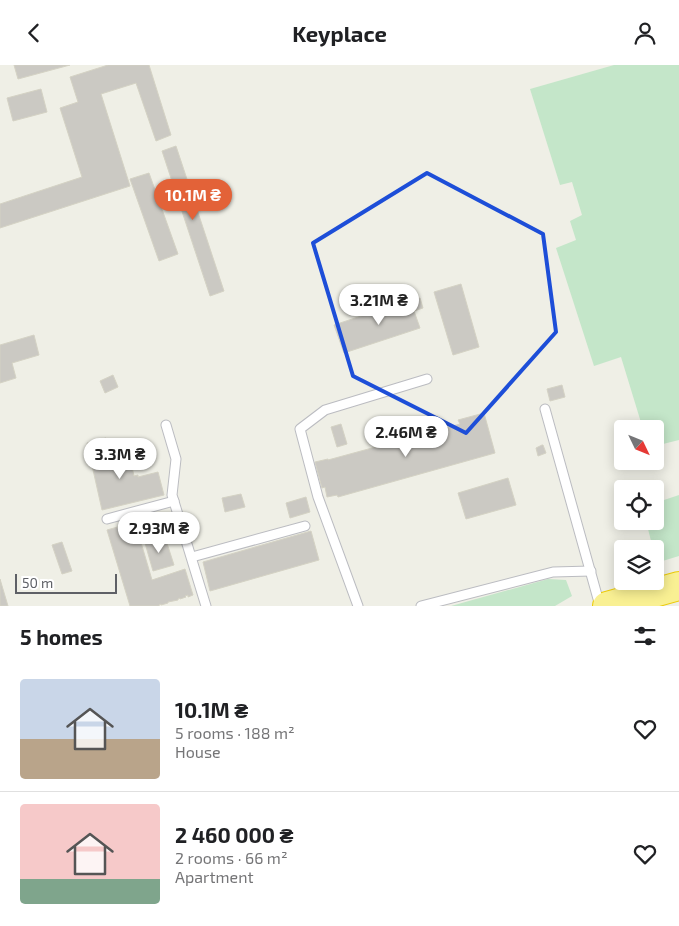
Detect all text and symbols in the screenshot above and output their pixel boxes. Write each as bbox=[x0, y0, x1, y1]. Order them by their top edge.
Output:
icon: back bbox=[20, 19, 48, 47]
icon: person bbox=[631, 19, 659, 47]
text: Keyplace bbox=[292, 20, 387, 46]
pin: 10.1M ₴ bbox=[147, 179, 239, 221]
text: 10.1M ₴ bbox=[165, 185, 221, 204]
pin: 3.21M ₴ bbox=[333, 283, 425, 326]
text: 3.21M ₴ bbox=[350, 290, 408, 309]
pin: 2.46M ₴ bbox=[360, 415, 452, 458]
north arrow bbox=[614, 420, 664, 470]
map controls bbox=[614, 420, 664, 590]
text: 2.46M ₴ bbox=[375, 422, 437, 441]
pin: 3.3M ₴ bbox=[79, 437, 161, 480]
text: 3.3M ₴ bbox=[95, 444, 145, 463]
button: locate bbox=[614, 480, 664, 530]
pin: 2.93M ₴ bbox=[113, 511, 205, 554]
text: 2.93M ₴ bbox=[129, 518, 189, 537]
button: layers bbox=[614, 540, 664, 590]
scale bar bbox=[15, 571, 118, 594]
text: 50 m bbox=[22, 574, 53, 591]
icon: filters bbox=[631, 622, 659, 650]
text: 5 homes bbox=[20, 624, 103, 649]
text: 10.1M ₴ bbox=[175, 697, 248, 722]
icon: home bbox=[60, 699, 120, 759]
icon: heart bbox=[631, 715, 659, 743]
text: 5 rooms · 188 m² bbox=[175, 723, 295, 742]
text: House bbox=[175, 742, 221, 761]
text: 2 460 000 ₴ bbox=[175, 822, 294, 847]
icon: home bbox=[60, 824, 120, 884]
icon: heart bbox=[631, 840, 659, 868]
text: 2 rooms · 66 m² bbox=[175, 848, 288, 867]
text: Apartment bbox=[175, 867, 254, 886]

